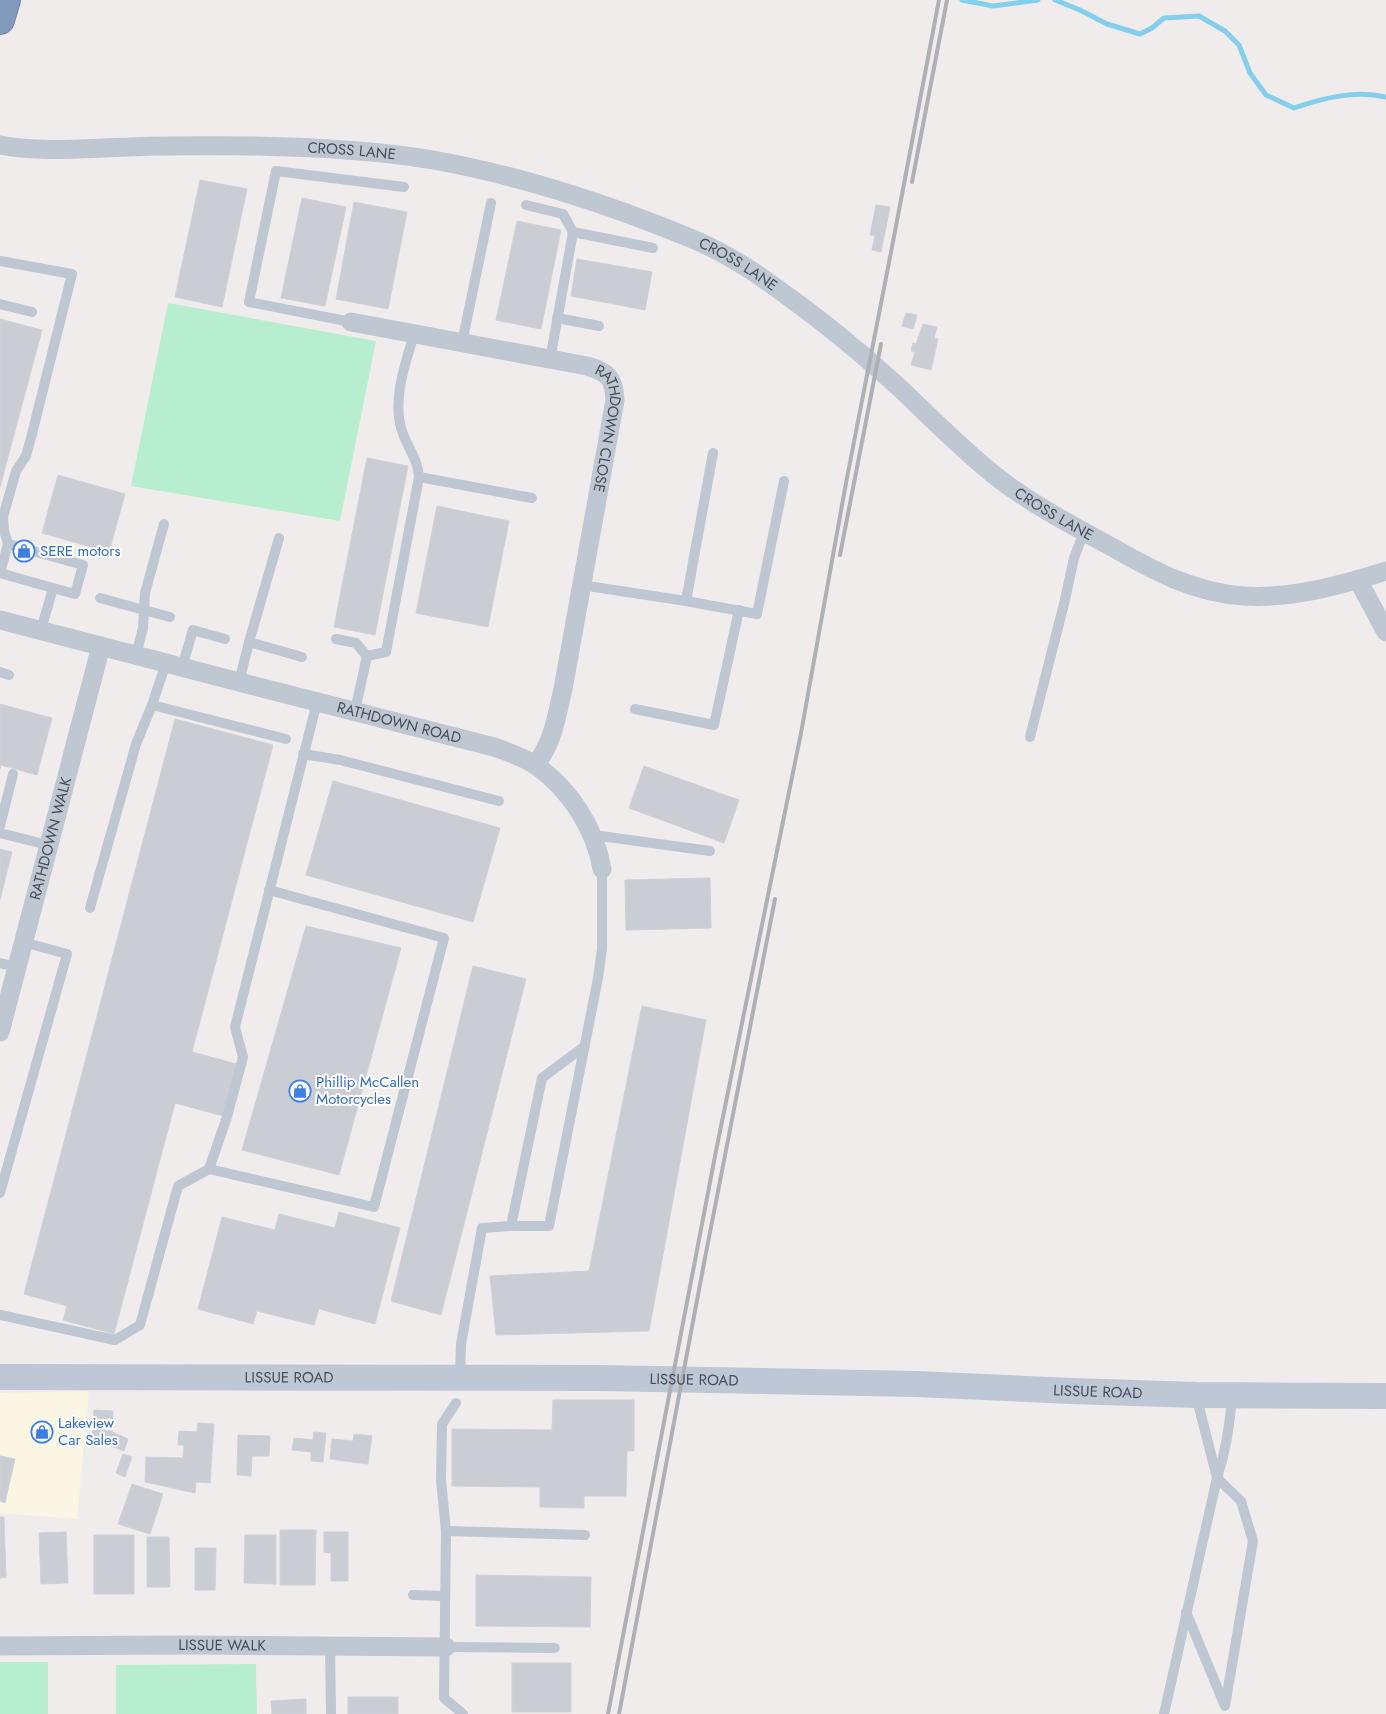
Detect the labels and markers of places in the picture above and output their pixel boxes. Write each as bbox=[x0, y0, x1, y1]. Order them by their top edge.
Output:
shop icon: SERE motors bbox=[12, 539, 36, 563]
place label: SERE motors bbox=[40, 540, 121, 562]
place label: Phillip McCallen Motorcycles bbox=[316, 1071, 419, 1110]
shop icon: Phillip McCallen Motorcycles bbox=[288, 1079, 312, 1103]
place label: Lakeview Car Sales bbox=[58, 1412, 118, 1451]
shop icon: Lakeview Car Sales bbox=[30, 1420, 54, 1444]

